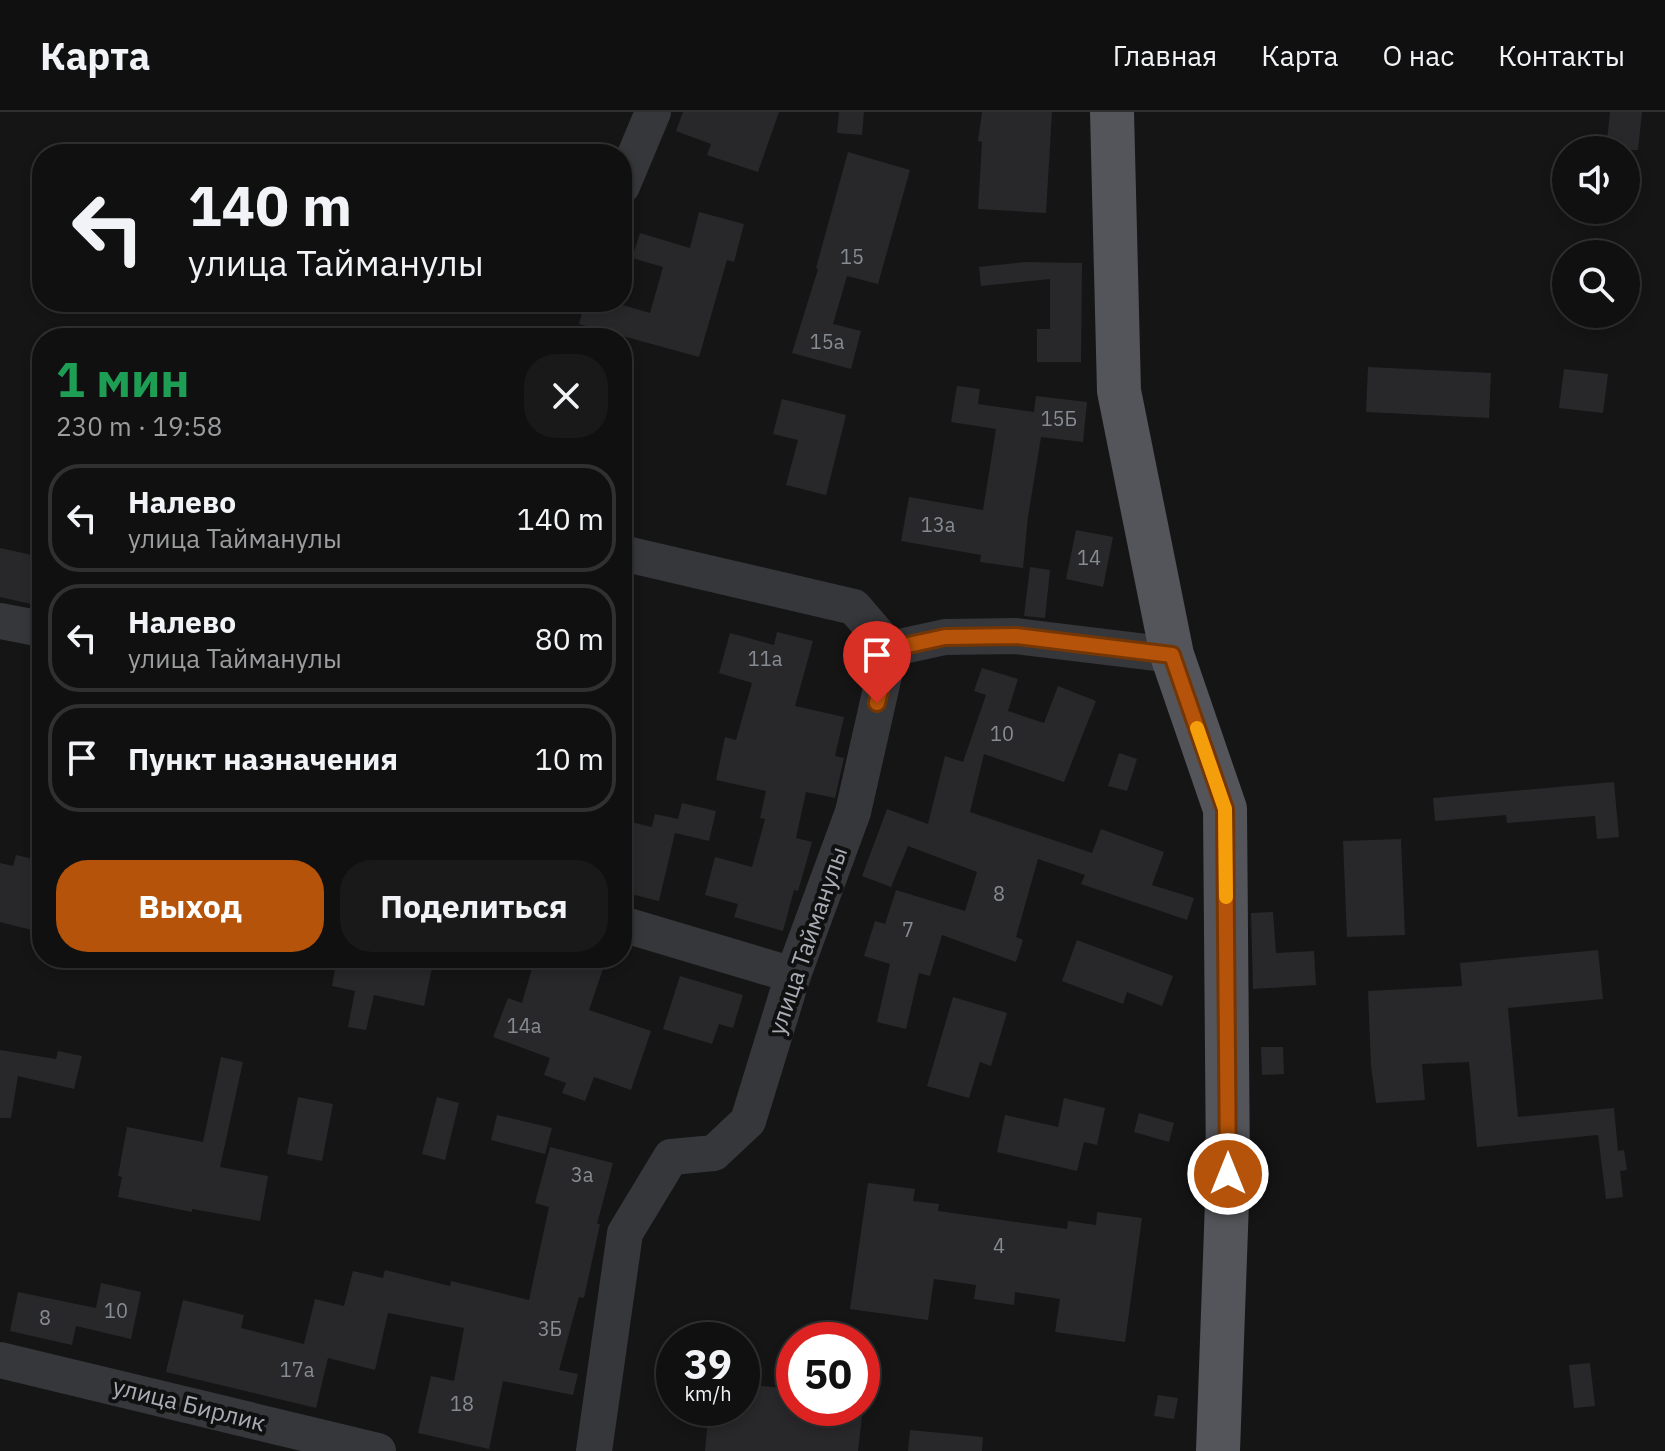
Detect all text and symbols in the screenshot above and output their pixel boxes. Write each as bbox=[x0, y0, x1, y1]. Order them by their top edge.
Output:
text: Карта bbox=[40, 31, 150, 80]
text: Главная bbox=[1113, 37, 1217, 74]
text: Карта bbox=[1261, 37, 1338, 74]
text: О нас bbox=[1382, 37, 1454, 74]
text: Контакты bbox=[1498, 37, 1625, 74]
map controls bbox=[1552, 136, 1640, 328]
button: sound bbox=[1552, 136, 1640, 224]
text: 140 m bbox=[188, 169, 352, 241]
icon: left bbox=[56, 176, 160, 280]
text: улица Тайманулы bbox=[188, 239, 484, 286]
button: search bbox=[1552, 240, 1640, 328]
house number: 15 bbox=[840, 243, 864, 270]
house number: 15а bbox=[810, 328, 845, 355]
text: 1 мин bbox=[56, 348, 190, 410]
button: close bbox=[524, 354, 608, 438]
house number: 15Б bbox=[1041, 405, 1077, 432]
text: 230 m · 19:58 bbox=[56, 409, 222, 443]
text: Налево bbox=[128, 482, 236, 521]
icon: left bbox=[60, 496, 104, 540]
text: 140 m bbox=[517, 499, 604, 538]
house number: 13а bbox=[921, 511, 956, 538]
text: улица Тайманулы bbox=[128, 521, 342, 555]
house number: 14 bbox=[1077, 544, 1101, 571]
text: Налево bbox=[128, 602, 236, 641]
icon: left bbox=[60, 616, 104, 660]
text: 80 m bbox=[535, 619, 604, 658]
pin bbox=[843, 621, 911, 703]
icon: arrive bbox=[855, 633, 899, 677]
text: улица Тайманулы bbox=[128, 641, 342, 675]
house number: 11а bbox=[748, 645, 783, 672]
house number: 10 bbox=[990, 720, 1014, 747]
icon: arrive bbox=[60, 736, 104, 780]
text: Пункт назначения bbox=[128, 739, 398, 778]
text: 10 m bbox=[535, 739, 604, 778]
street label: улица Тайманулы bbox=[760, 842, 854, 1039]
button: Выход bbox=[56, 860, 324, 952]
button: Поделиться bbox=[340, 860, 608, 952]
house number: 8 bbox=[993, 880, 1005, 907]
house number: 7 bbox=[902, 916, 914, 943]
house number: 14а bbox=[507, 1012, 542, 1039]
position arrow bbox=[1186, 1132, 1270, 1216]
house number: 3а bbox=[571, 1161, 594, 1188]
house number: 4 bbox=[993, 1232, 1005, 1259]
house number: 10 bbox=[104, 1297, 128, 1324]
house number: 8 bbox=[39, 1304, 51, 1331]
house number: 3Б bbox=[538, 1315, 562, 1342]
speed limit sign: 50 bbox=[776, 1322, 880, 1426]
text: 39 bbox=[684, 1338, 732, 1390]
house number: 17а bbox=[280, 1356, 315, 1383]
street label: улица Бирлик bbox=[110, 1370, 269, 1438]
text: km/h bbox=[684, 1380, 732, 1407]
house number: 18 bbox=[450, 1390, 474, 1417]

